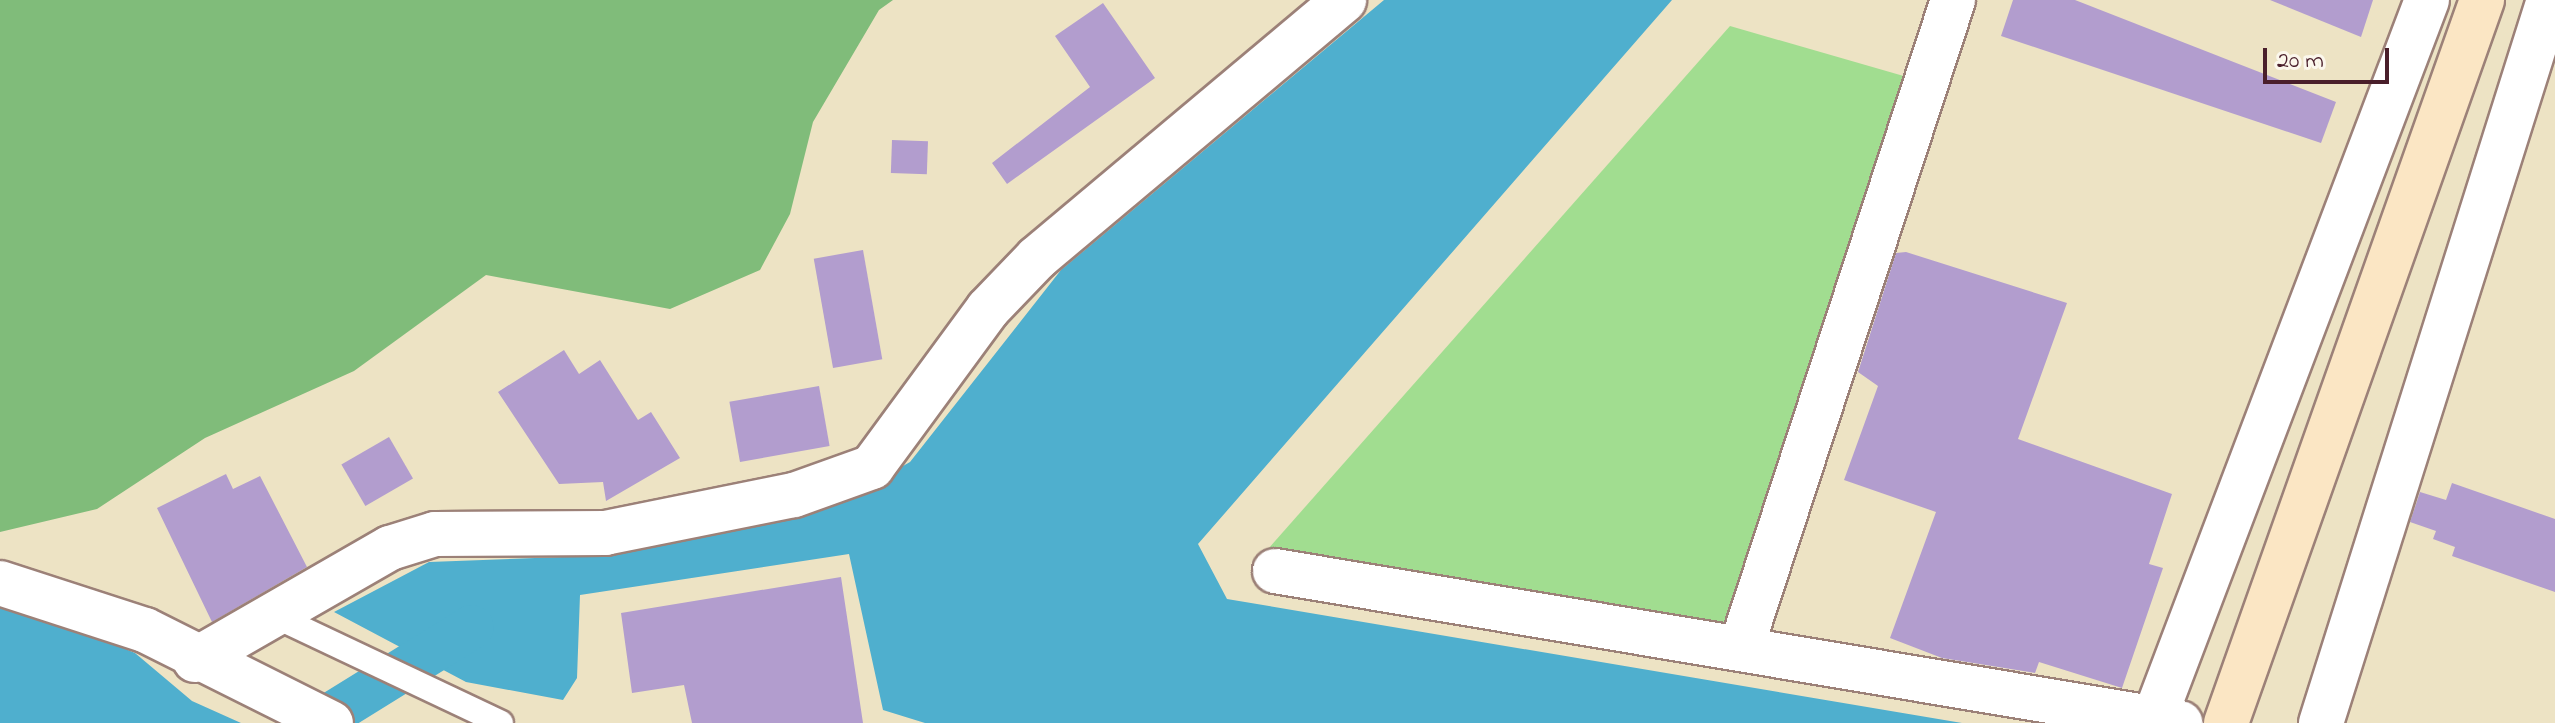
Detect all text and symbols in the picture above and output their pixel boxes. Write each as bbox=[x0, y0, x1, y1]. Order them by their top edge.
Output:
scale bar bbox=[2267, 32, 2393, 82]
text: 20 m bbox=[2277, 44, 2324, 79]

